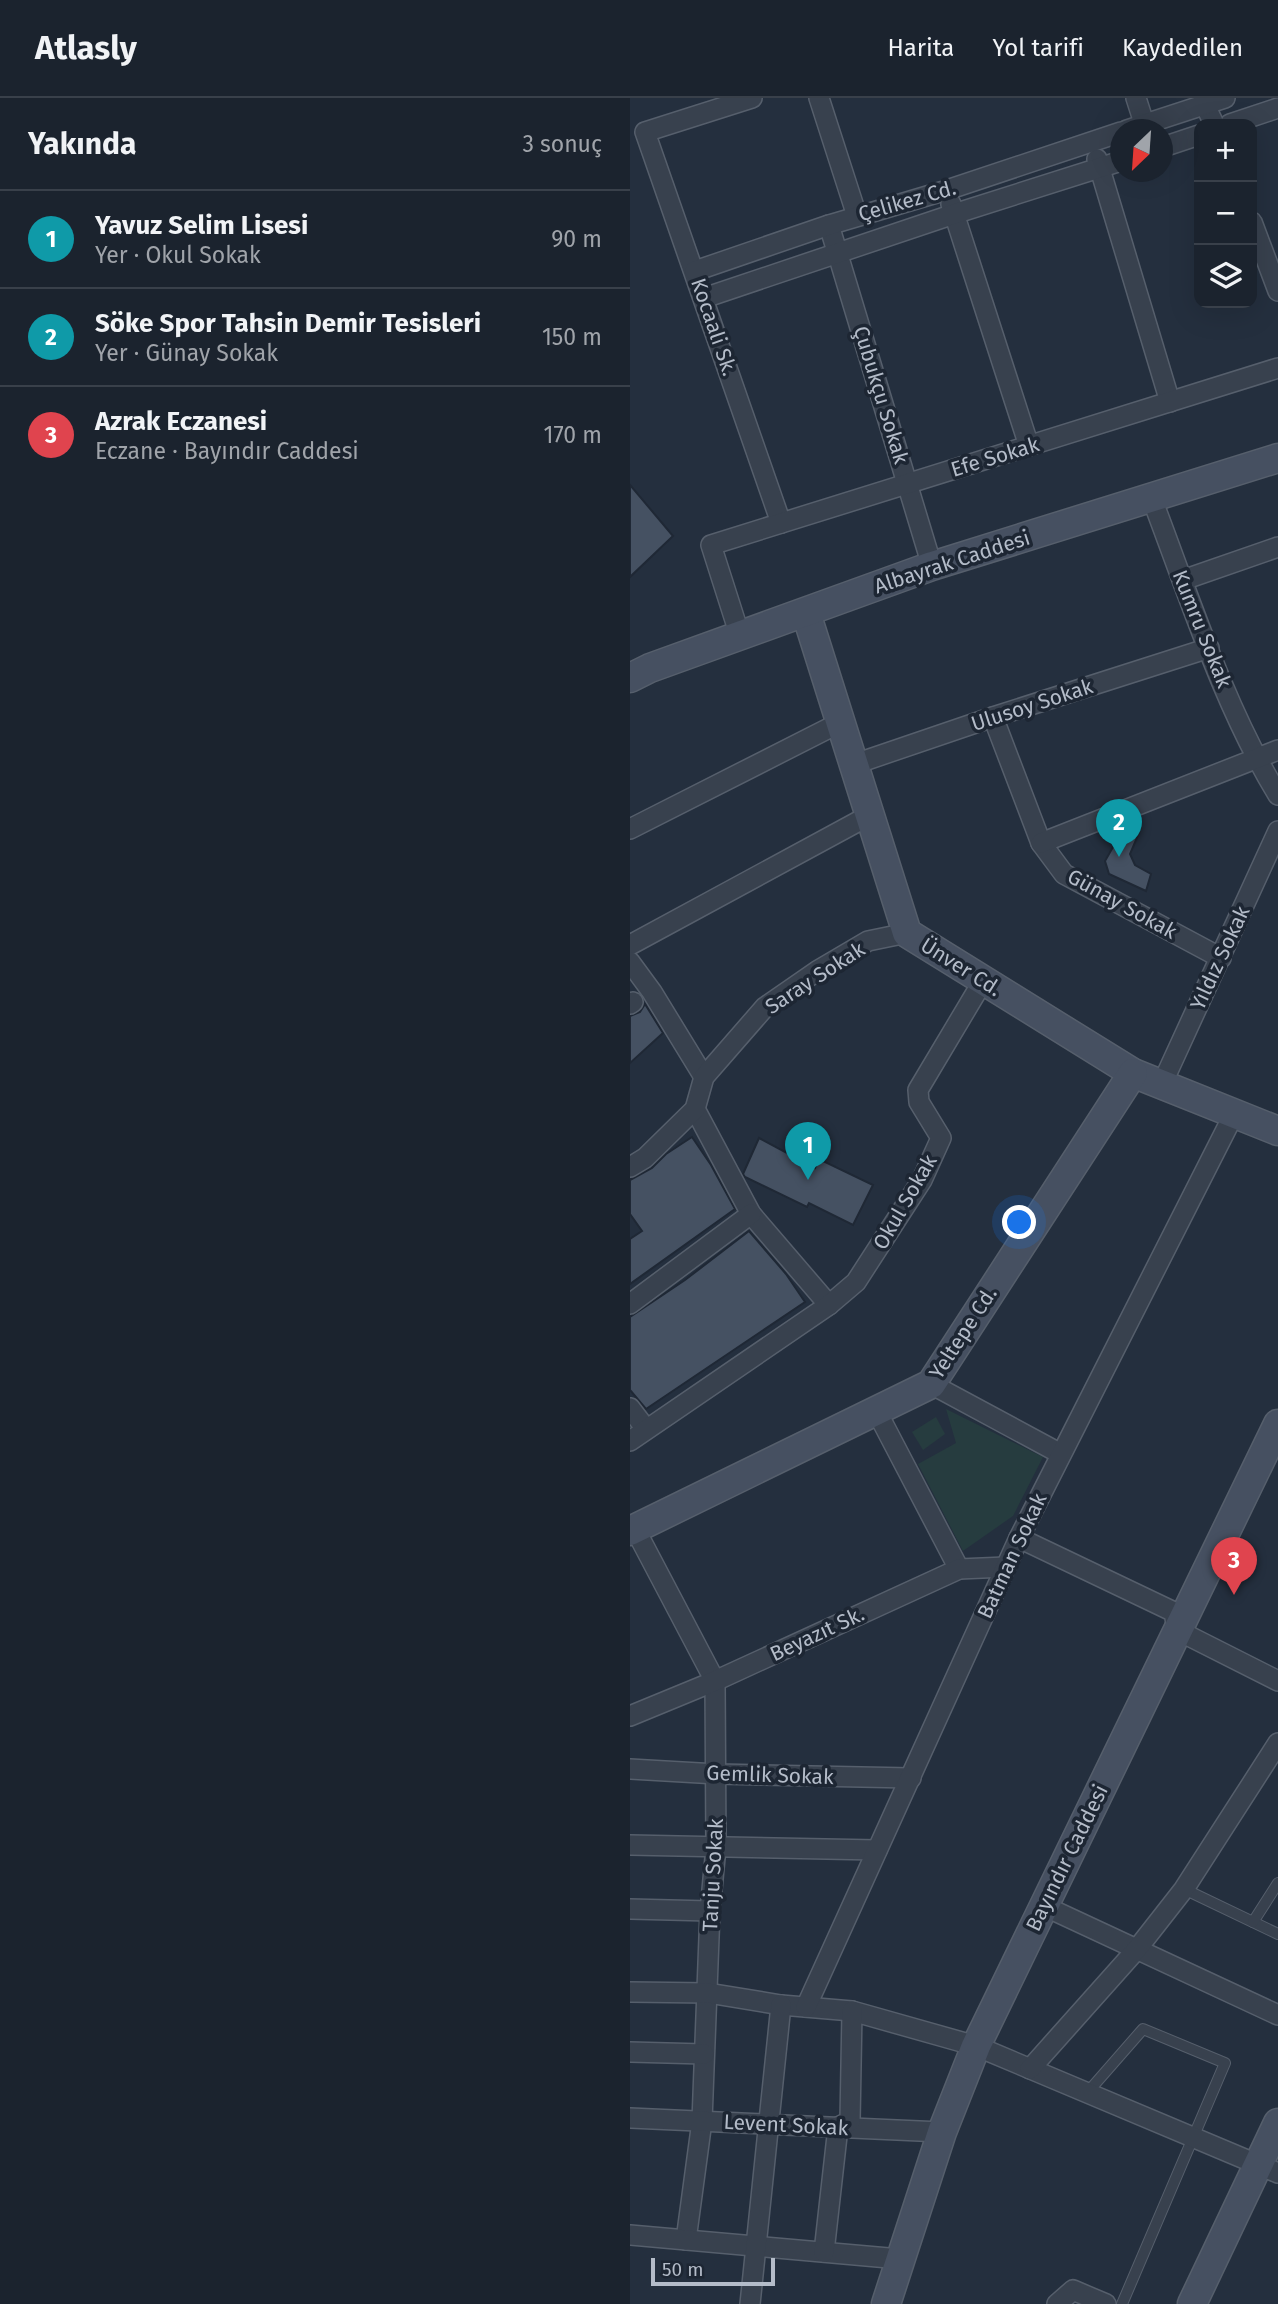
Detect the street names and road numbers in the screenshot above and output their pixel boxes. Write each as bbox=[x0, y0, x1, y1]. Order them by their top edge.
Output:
street label: Çelikez Cd. bbox=[855, 175, 959, 227]
street label: Kocaali Sk. bbox=[685, 275, 743, 379]
street label: Çubukçu Sokak bbox=[848, 323, 914, 467]
street label: Efe Sokak bbox=[948, 431, 1043, 483]
street label: Albayrak Caddesi bbox=[871, 525, 1033, 599]
street label: Kumru Sokak bbox=[1167, 566, 1237, 692]
street label: Ulusoy Sokak bbox=[968, 673, 1096, 737]
street label: Günay Sokak bbox=[1063, 863, 1181, 945]
street label: Yıldız Sokak bbox=[1185, 902, 1256, 1014]
street label: Ünver Cd. bbox=[916, 932, 1006, 1002]
street label: Saray Sokak bbox=[760, 936, 870, 1020]
street label: Okul Sokak bbox=[867, 1150, 943, 1254]
street label: Yeltepe Cd. bbox=[923, 1282, 1003, 1384]
street label: Batman Sokak bbox=[972, 1489, 1052, 1623]
street label: Beyazıt Sk. bbox=[766, 1601, 868, 1667]
street label: Gemlik Sokak bbox=[706, 1760, 834, 1790]
street label: Bayındır Caddesi bbox=[1020, 1780, 1114, 1936]
street label: Tanju Sokak bbox=[697, 1817, 729, 1932]
street label: Levent Sokak bbox=[723, 2109, 849, 2141]

